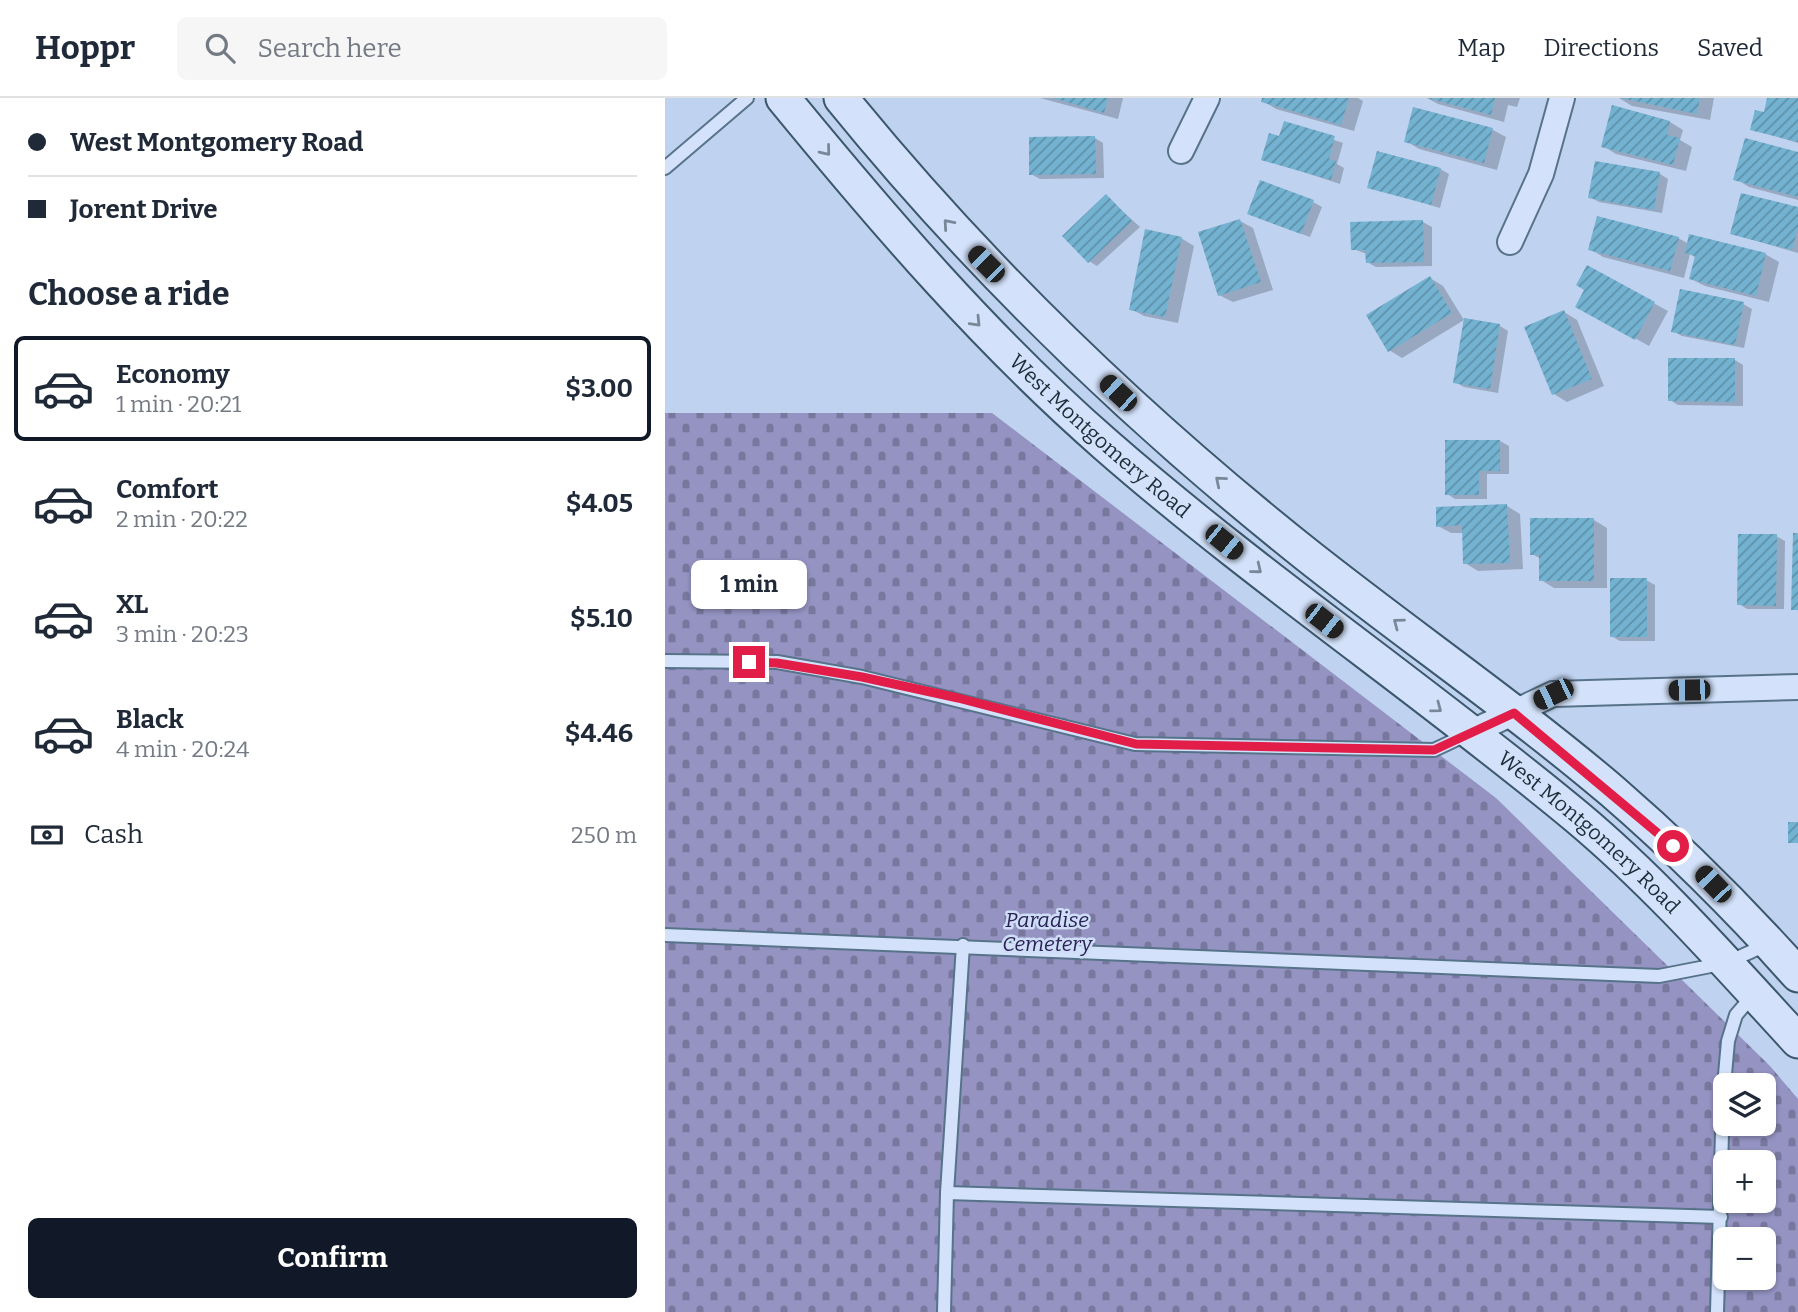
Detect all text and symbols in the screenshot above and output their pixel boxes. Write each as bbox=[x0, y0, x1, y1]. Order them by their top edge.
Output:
search box bbox=[177, 17, 667, 80]
text: Hoppr bbox=[35, 28, 135, 68]
icon: search bbox=[201, 29, 239, 67]
text: Search here bbox=[257, 33, 402, 64]
text: Map bbox=[1457, 34, 1506, 62]
text: Directions bbox=[1544, 34, 1659, 62]
text: Saved bbox=[1697, 34, 1763, 62]
text: West Montgomery Road bbox=[70, 127, 364, 158]
one-way arrow bbox=[818, 142, 830, 155]
text: Jorent Drive bbox=[70, 194, 217, 225]
one-way arrow bbox=[944, 219, 956, 232]
car bbox=[964, 242, 1009, 286]
text: Choose a ride bbox=[28, 275, 229, 313]
one-way arrow bbox=[967, 313, 980, 326]
street label: West Montgomery Road bbox=[1004, 349, 1196, 523]
icon: car bbox=[32, 357, 95, 420]
text: Economy bbox=[116, 359, 230, 390]
car bbox=[1096, 371, 1141, 415]
text: $3.00 bbox=[565, 373, 633, 404]
text: 1 min · 20:21 bbox=[116, 390, 241, 418]
icon: car bbox=[32, 472, 95, 535]
text: Comfort bbox=[116, 474, 219, 505]
one-way arrow bbox=[1215, 477, 1228, 489]
text: $4.05 bbox=[566, 488, 633, 519]
text: 2 min · 20:22 bbox=[116, 505, 248, 533]
car bbox=[1202, 521, 1247, 563]
callout: 1 min bbox=[691, 560, 807, 610]
one-way arrow bbox=[1248, 561, 1261, 573]
text: 1 min bbox=[720, 570, 778, 598]
icon: car bbox=[32, 587, 95, 650]
text: XL bbox=[116, 589, 148, 620]
car bbox=[1301, 600, 1348, 642]
text: $5.10 bbox=[570, 603, 633, 634]
one-way arrow bbox=[1393, 619, 1405, 632]
text: 3 min · 20:23 bbox=[116, 620, 249, 648]
route end bbox=[733, 646, 765, 678]
car bbox=[1530, 675, 1577, 713]
car bbox=[1668, 679, 1711, 701]
one-way arrow bbox=[1429, 699, 1442, 712]
icon: car bbox=[32, 702, 95, 765]
text: Black bbox=[116, 704, 184, 735]
text: $4.46 bbox=[565, 718, 633, 749]
text: 4 min · 20:24 bbox=[116, 735, 250, 763]
street label: West Montgomery Road bbox=[1493, 745, 1685, 919]
icon: cash bbox=[28, 816, 66, 854]
text: Cash bbox=[84, 819, 143, 850]
text: 250 m bbox=[571, 821, 637, 849]
route start bbox=[1657, 830, 1689, 862]
car bbox=[1691, 862, 1736, 906]
park label: Paradise Cemetery bbox=[1002, 907, 1093, 957]
map controls bbox=[1713, 1073, 1776, 1290]
button: layers bbox=[1713, 1073, 1776, 1136]
button: + bbox=[1713, 1150, 1776, 1213]
button: Confirm bbox=[28, 1218, 637, 1298]
button: − bbox=[1713, 1227, 1776, 1290]

